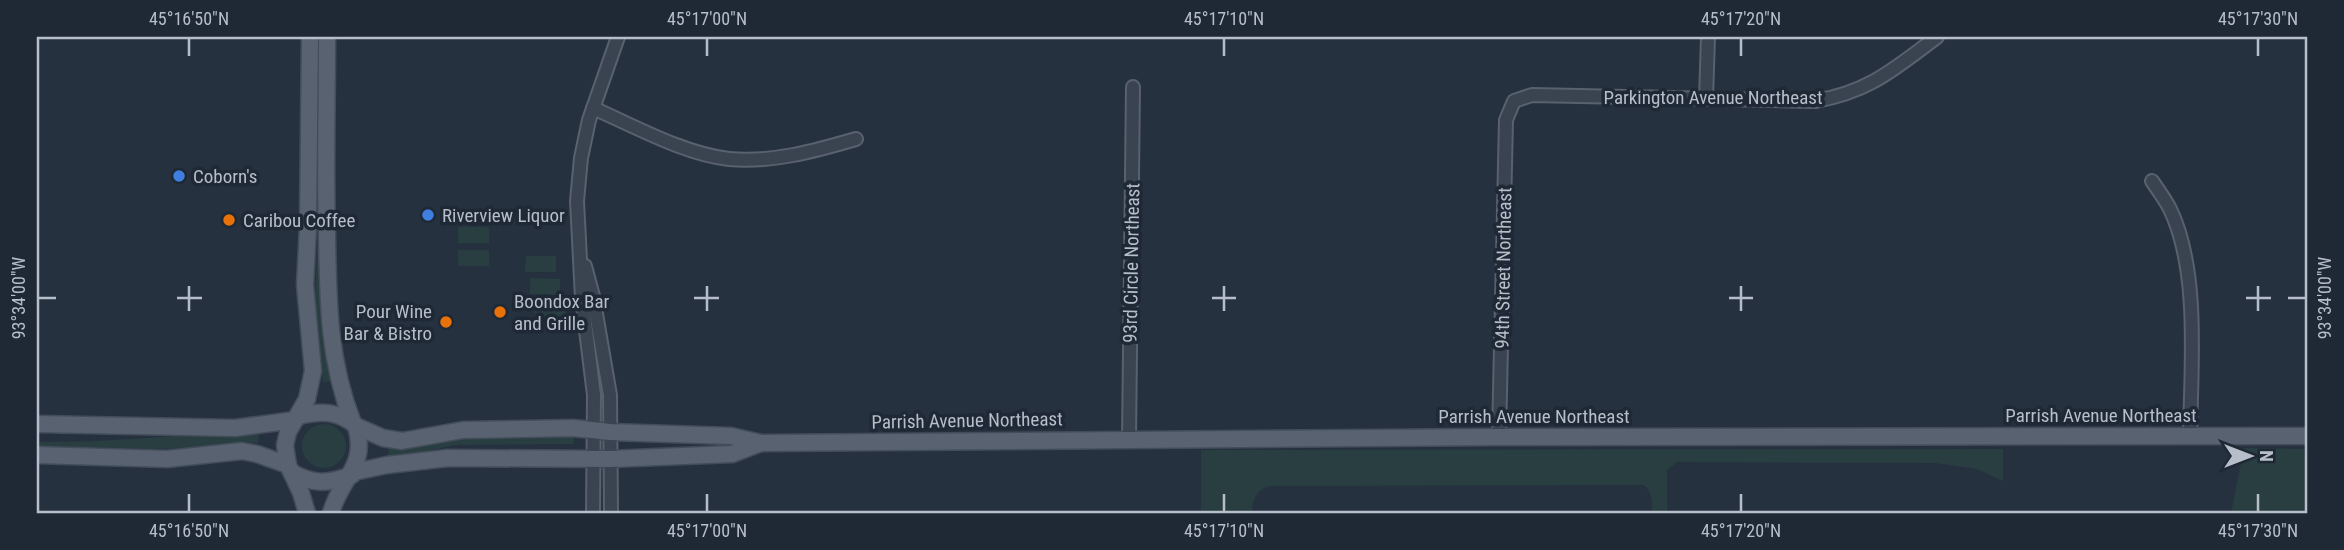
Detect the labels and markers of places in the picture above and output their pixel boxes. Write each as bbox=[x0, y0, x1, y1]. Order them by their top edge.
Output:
place label: Coborn's bbox=[193, 165, 258, 188]
marker: Coborn's bbox=[171, 168, 187, 184]
place label: Riverview Liquor bbox=[442, 204, 565, 227]
marker: Riverview Liquor bbox=[420, 207, 436, 223]
place label: Caribou Coffee bbox=[243, 209, 355, 232]
marker: Caribou Coffee bbox=[221, 212, 237, 228]
place label: Boondox Bar and Grille bbox=[514, 290, 610, 335]
place label: Pour Wine Bar & Bistro bbox=[344, 300, 432, 345]
marker: Boondox Bar and Grille bbox=[492, 304, 508, 320]
marker: Pour Wine Bar & Bistro bbox=[438, 314, 454, 330]

